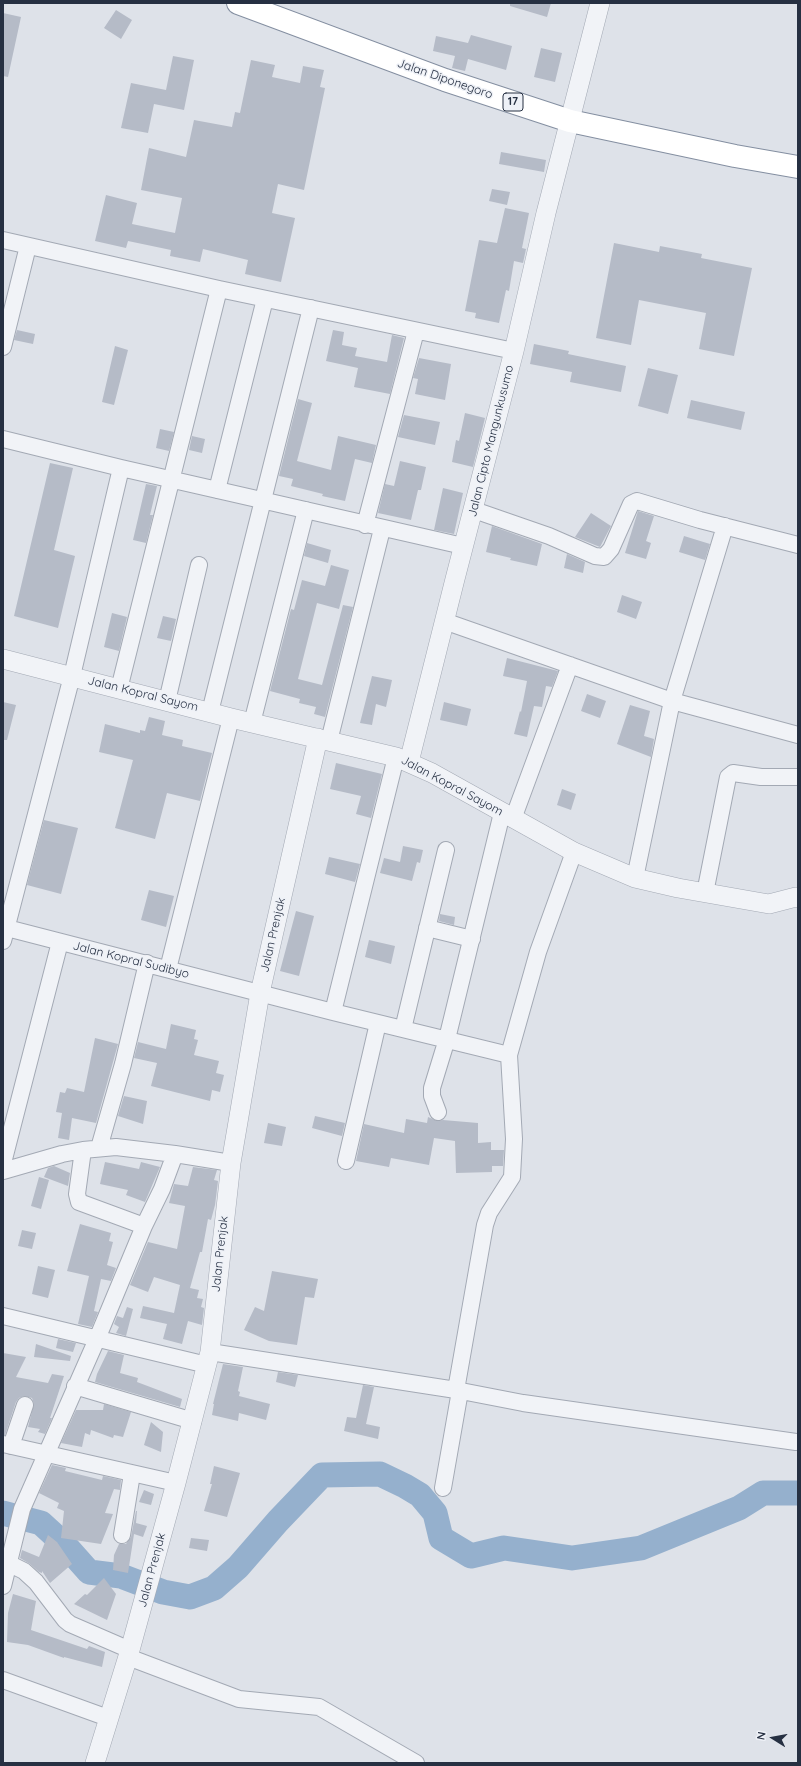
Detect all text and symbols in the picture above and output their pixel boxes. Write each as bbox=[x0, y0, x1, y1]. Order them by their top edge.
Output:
street label: Jalan Diponegoro bbox=[395, 56, 495, 102]
road number: 17 bbox=[503, 93, 523, 111]
street label: Jalan Cipto Mangunkusumo bbox=[465, 364, 517, 518]
street label: Jalan Kopral Sayom bbox=[86, 673, 200, 715]
street label: Jalan Kopral Sayom bbox=[399, 753, 505, 819]
street label: Jalan Prenjak bbox=[257, 896, 289, 974]
street label: Jalan Kopral Sudibyo bbox=[71, 939, 191, 981]
street label: Jalan Prenjak bbox=[209, 1215, 231, 1293]
street label: Jalan Prenjak bbox=[135, 1531, 169, 1609]
north arrow bbox=[753, 1718, 793, 1758]
text: N bbox=[754, 1730, 769, 1741]

